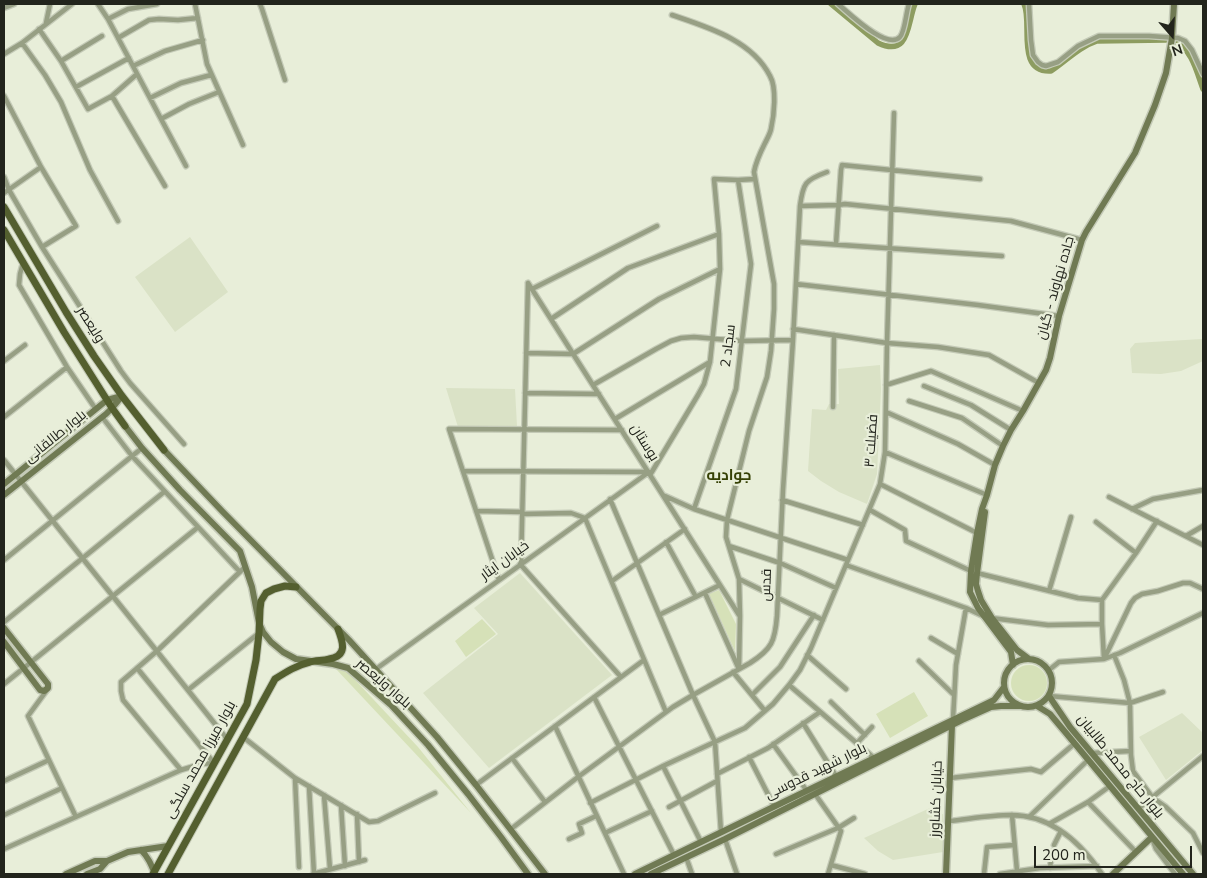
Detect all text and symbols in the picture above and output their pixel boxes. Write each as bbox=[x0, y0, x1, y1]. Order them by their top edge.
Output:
north arrow bbox=[1147, 10, 1197, 60]
text: N bbox=[1169, 39, 1185, 60]
street label: جاده نهاوند - گیان bbox=[1033, 234, 1079, 342]
street label: ولیعصر bbox=[72, 304, 108, 346]
street label: سجاد 2 bbox=[718, 324, 740, 368]
street label: بلوار طالقانی bbox=[22, 407, 90, 467]
street label: فضیلت ۳ bbox=[862, 414, 882, 468]
street label: بوستان bbox=[626, 421, 662, 465]
district label: جوادیه bbox=[707, 467, 751, 485]
street label: خیابان ایثار bbox=[477, 538, 533, 584]
street label: قدس bbox=[758, 568, 776, 602]
street label: بلوار ولیعصر bbox=[352, 656, 414, 712]
street label: بلوار میرزا محمد سلگی bbox=[162, 698, 240, 822]
street label: بلوار حاج محمد طالبیان bbox=[1073, 712, 1167, 822]
street label: بلوار شهید قدوسی bbox=[763, 740, 869, 804]
street label: خیابان کشاورز bbox=[927, 760, 947, 838]
scale bar bbox=[1037, 836, 1194, 868]
text: 200 m bbox=[1042, 845, 1086, 865]

